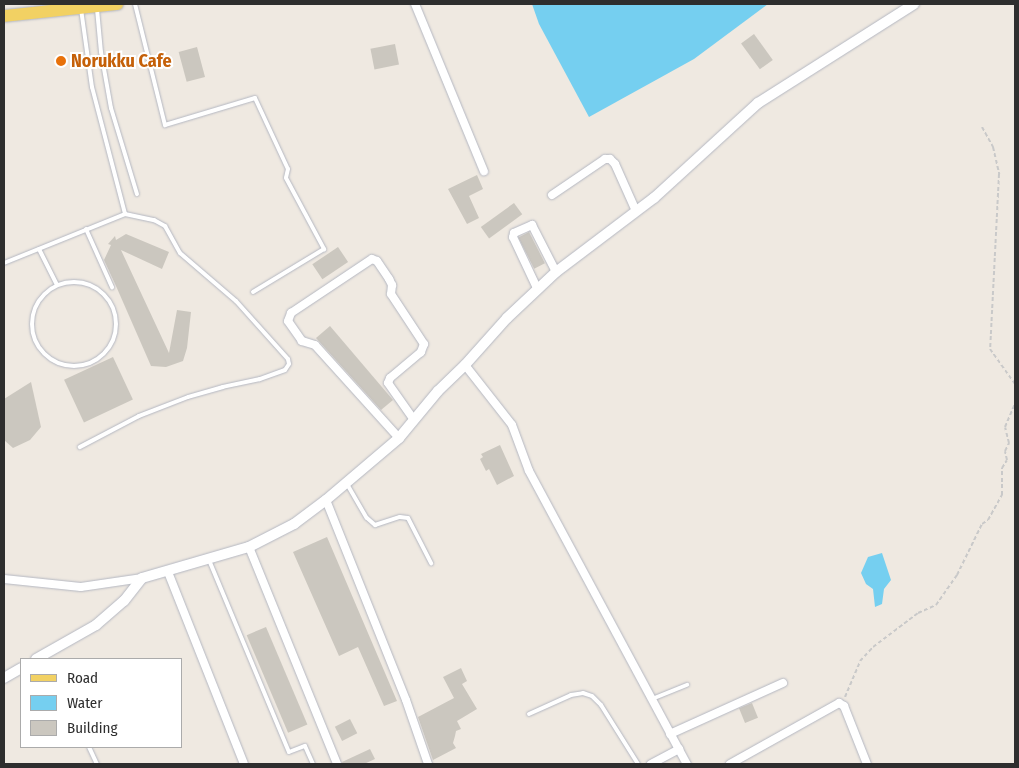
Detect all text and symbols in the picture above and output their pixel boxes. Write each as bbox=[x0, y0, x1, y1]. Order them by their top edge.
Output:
place label: Norukku Cafe bbox=[71, 50, 172, 72]
marker: Norukku Cafe bbox=[55, 55, 67, 67]
legend bbox=[20, 658, 182, 748]
text: Road bbox=[67, 669, 98, 687]
text: Water bbox=[67, 694, 102, 712]
text: Building bbox=[67, 719, 118, 737]

